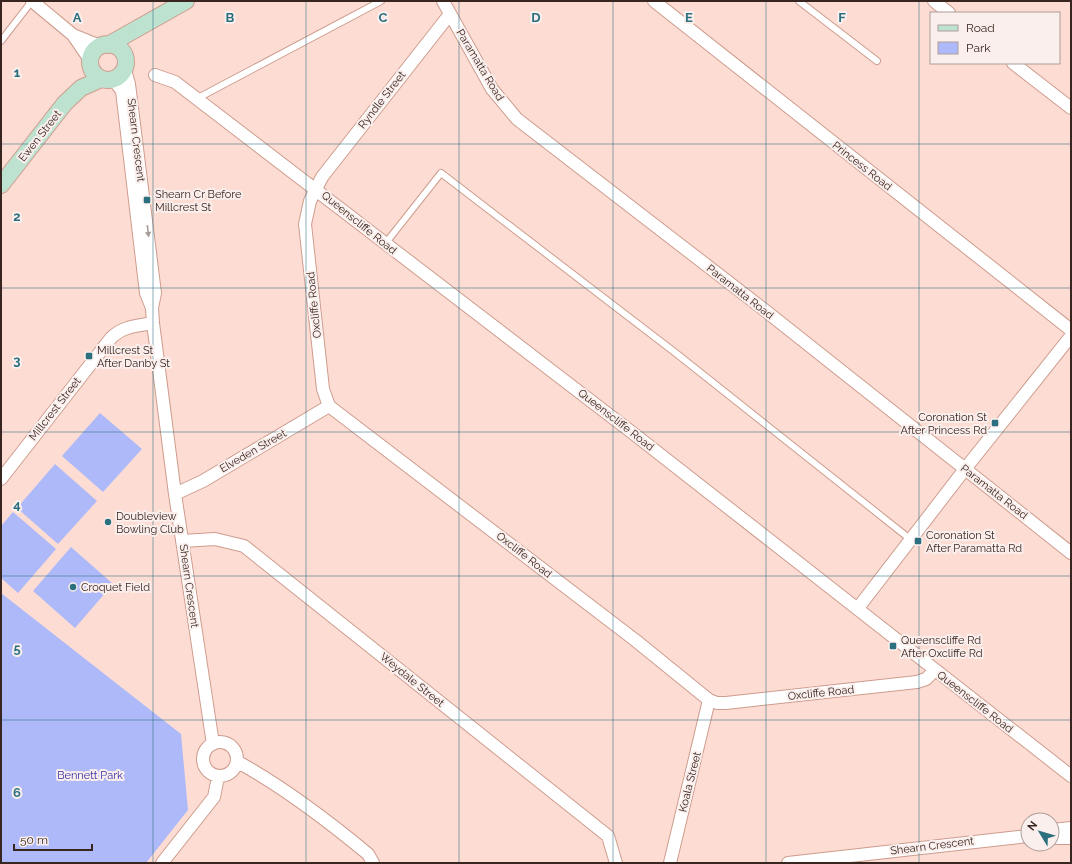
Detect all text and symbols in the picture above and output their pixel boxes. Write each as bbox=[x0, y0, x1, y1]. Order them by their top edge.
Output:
text: A bbox=[73, 10, 82, 25]
text: B bbox=[226, 10, 235, 25]
text: C bbox=[379, 10, 388, 25]
text: D bbox=[531, 10, 541, 25]
text: E bbox=[685, 10, 693, 25]
text: F bbox=[838, 10, 846, 25]
legend bbox=[930, 12, 1060, 64]
text: Road bbox=[966, 21, 995, 35]
street label: Paramatta Road bbox=[454, 27, 507, 103]
text: Park bbox=[966, 41, 991, 55]
text: 1 bbox=[14, 65, 21, 80]
street label: Ryndle Street bbox=[356, 69, 409, 131]
street label: Shearn Crescent bbox=[124, 97, 148, 183]
street label: Ewen Street bbox=[16, 108, 64, 164]
street label: Princess Road bbox=[830, 139, 894, 193]
place label: Shearn Cr Before Millcrest St bbox=[155, 188, 242, 214]
street label: Queenscliffe Road bbox=[319, 189, 399, 257]
marker: Shearn Cr Before Millcrest St bbox=[142, 195, 152, 205]
text: 2 bbox=[13, 209, 21, 224]
one-way arrow bbox=[144, 225, 151, 237]
street label: Paramatta Road bbox=[704, 262, 776, 322]
street label: Oxcliffe Road bbox=[304, 271, 324, 339]
place label: Millcrest St After Danby St bbox=[97, 344, 170, 370]
marker: Millcrest St After Danby St bbox=[84, 351, 94, 361]
text: 3 bbox=[13, 353, 21, 368]
street label: Millcrest Street bbox=[26, 375, 84, 443]
street label: Queenscliffe Road bbox=[575, 386, 657, 454]
place label: Coronation St After Princess Rd bbox=[900, 411, 987, 437]
marker: Coronation St After Princess Rd bbox=[990, 418, 1000, 428]
street label: Elveden Street bbox=[217, 427, 289, 475]
street label: Paramatta Road bbox=[958, 462, 1030, 522]
text: 4 bbox=[13, 497, 21, 512]
place label: Doubleview Bowling Club bbox=[116, 510, 184, 536]
marker: Doubleview Bowling Club bbox=[103, 517, 113, 527]
street label: Oxcliffe Road bbox=[494, 529, 554, 581]
place label: Coronation St After Paramatta Rd bbox=[926, 529, 1022, 555]
marker: Coronation St After Paramatta Rd bbox=[913, 536, 923, 546]
street label: Shearn Crescent bbox=[177, 543, 201, 629]
place label: Croquet Field bbox=[81, 581, 150, 594]
marker: Croquet Field bbox=[68, 582, 78, 592]
place label: Queenscliffe Rd After Oxcliffe Rd bbox=[901, 634, 983, 660]
text: 5 bbox=[13, 641, 21, 656]
marker: Queenscliffe Rd After Oxcliffe Rd bbox=[888, 641, 898, 651]
street label: Weydale Street bbox=[377, 650, 447, 710]
street label: Queenscliffe Road bbox=[934, 668, 1016, 736]
street label: Oxcliffe Road bbox=[787, 683, 855, 703]
street label: Koala Street bbox=[676, 750, 704, 813]
park label: Bennett Park bbox=[57, 769, 123, 782]
text: 6 bbox=[13, 785, 21, 800]
north arrow bbox=[1020, 812, 1060, 852]
text: N bbox=[1025, 819, 1040, 833]
scale bar bbox=[14, 826, 92, 852]
text: 50 m bbox=[20, 833, 48, 847]
street label: Shearn Crescent bbox=[889, 834, 975, 858]

